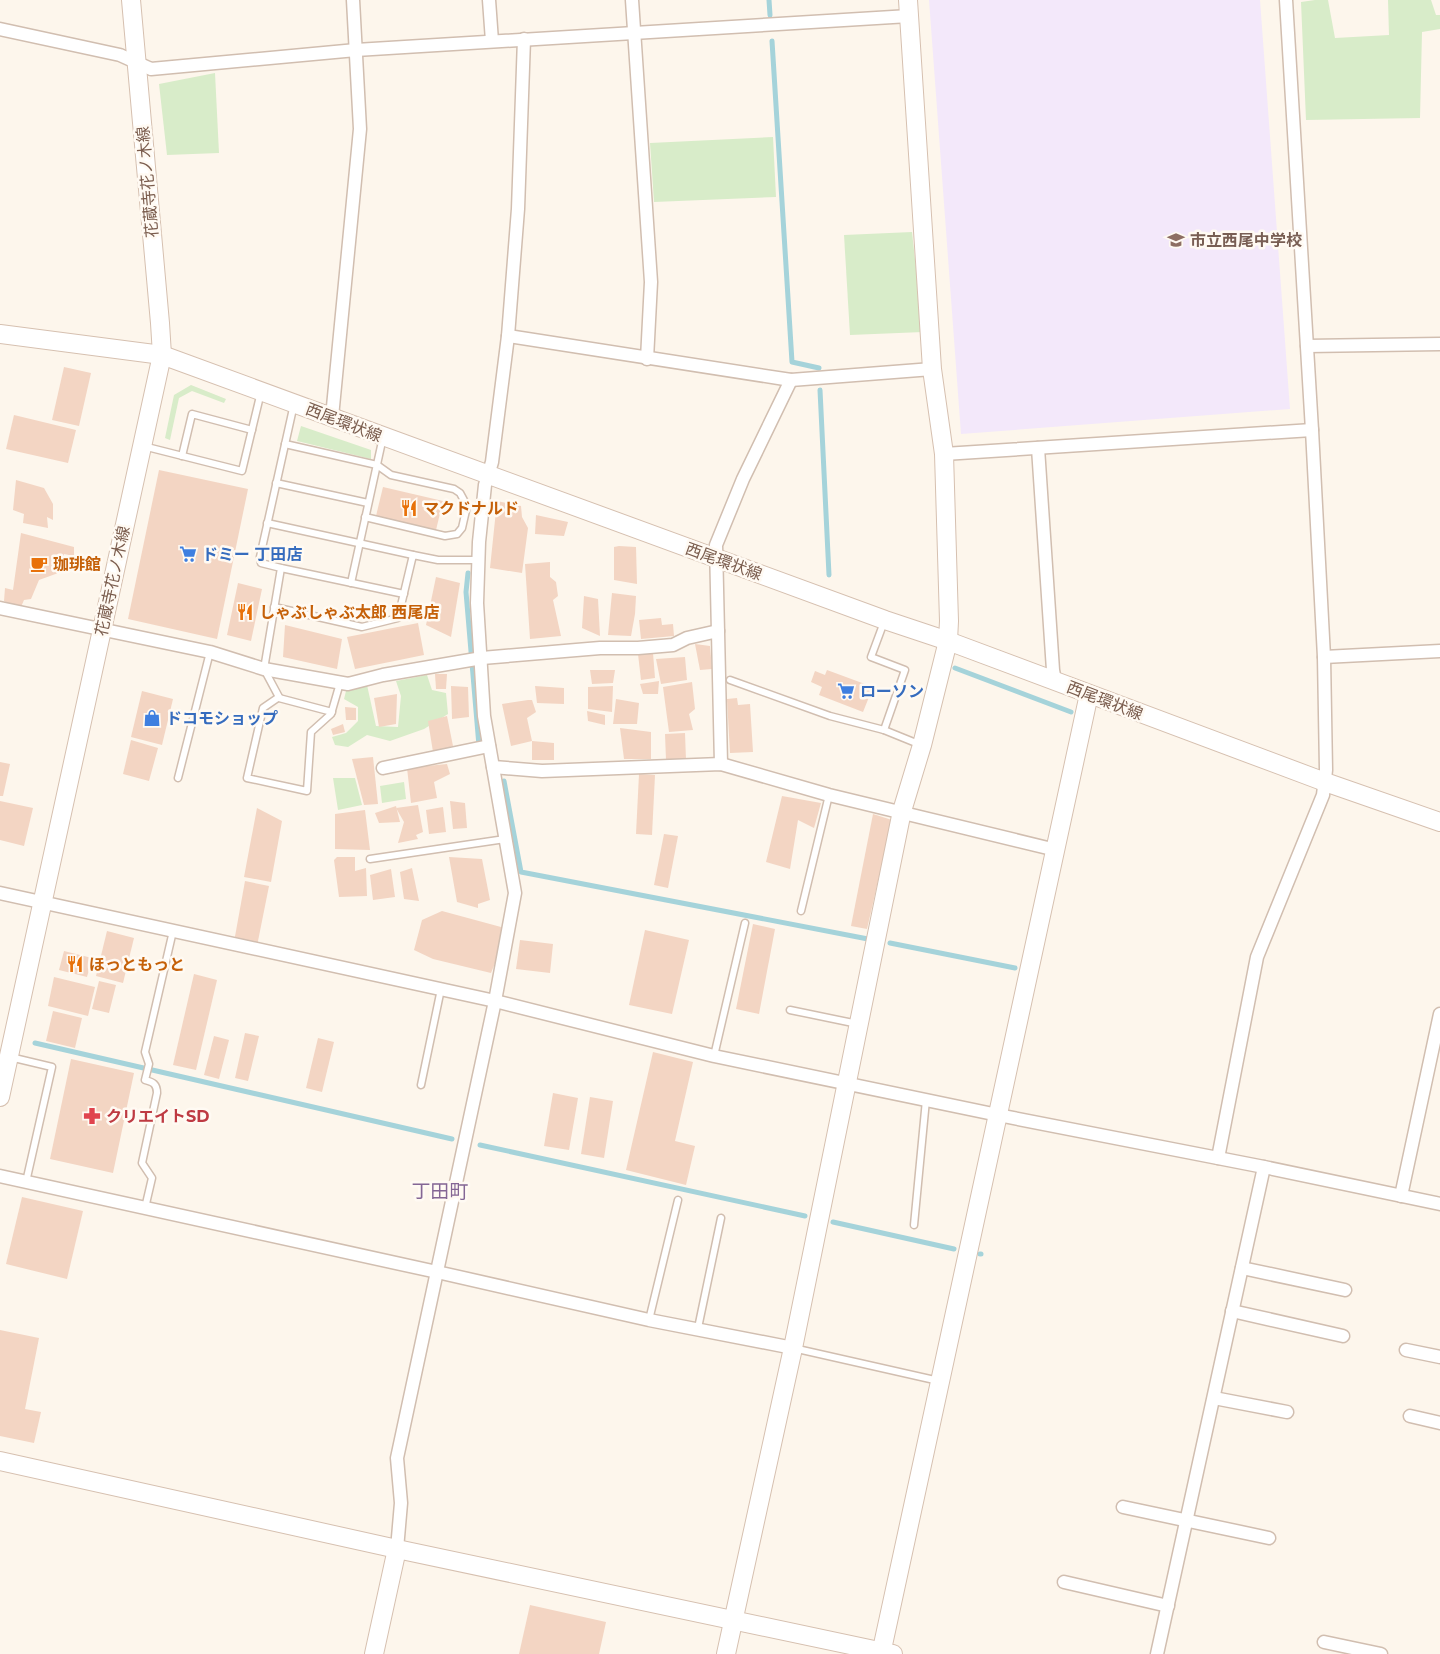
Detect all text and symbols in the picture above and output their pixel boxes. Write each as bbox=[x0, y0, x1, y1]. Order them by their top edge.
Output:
street label: 花蔵寺花ノ木線 bbox=[133, 125, 162, 239]
school or university icon: 市立西尾中学校 bbox=[1166, 230, 1186, 250]
place label: 市立西尾中学校 bbox=[1190, 231, 1302, 250]
street label: 西尾環状線 bbox=[303, 399, 385, 446]
restaurant icon: マクドナルド bbox=[399, 498, 419, 518]
place label: マクドナルド bbox=[423, 499, 519, 518]
street label: 花蔵寺花ノ木線 bbox=[92, 524, 133, 638]
street label: 西尾環状線 bbox=[683, 539, 765, 584]
supermarket icon: ドミー 丁田店 bbox=[178, 544, 198, 564]
place label: ドミー 丁田店 bbox=[202, 545, 303, 564]
cafe icon: 珈琲館 bbox=[29, 554, 49, 574]
place label: 珈琲館 bbox=[53, 555, 101, 574]
restaurant icon: しゃぶしゃぶ太郎 西尾店 bbox=[235, 602, 255, 622]
place label: しゃぶしゃぶ太郎 西尾店 bbox=[259, 603, 440, 622]
street label: 西尾環状線 bbox=[1064, 677, 1146, 724]
supermarket icon: ローソン bbox=[836, 681, 856, 701]
place label: ローソン bbox=[860, 682, 924, 701]
shop icon: ドコモショップ bbox=[142, 708, 162, 728]
place label: ドコモショップ bbox=[166, 709, 278, 728]
restaurant icon: ほっともっと bbox=[65, 954, 85, 974]
place label: ほっともっと bbox=[89, 955, 185, 974]
pharmacy icon: クリエイトSD bbox=[82, 1106, 102, 1126]
place label: クリエイトSD bbox=[106, 1107, 209, 1126]
district label: 丁田町 bbox=[411, 1180, 469, 1203]

